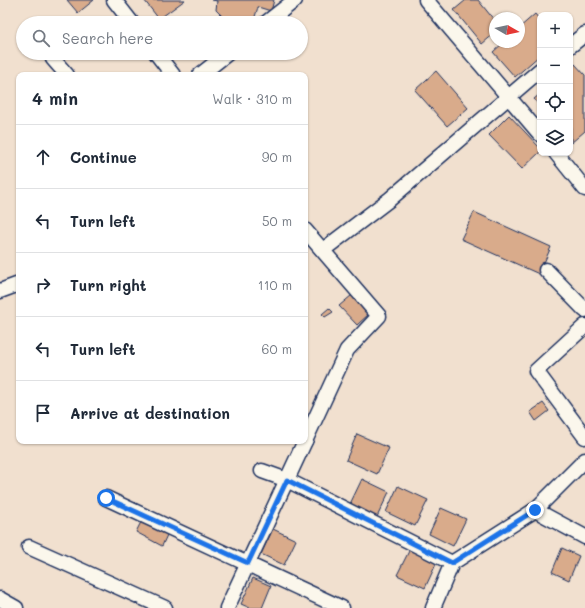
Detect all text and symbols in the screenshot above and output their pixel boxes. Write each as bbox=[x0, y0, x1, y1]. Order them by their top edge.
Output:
north arrow bbox=[489, 12, 525, 48]
map controls bbox=[537, 12, 573, 156]
button: + bbox=[537, 12, 573, 48]
search box bbox=[16, 16, 308, 60]
icon: search bbox=[30, 27, 52, 49]
text: Search here bbox=[62, 28, 153, 48]
button: − bbox=[537, 48, 573, 84]
button: locate bbox=[537, 84, 573, 120]
text: 4 min bbox=[32, 87, 78, 109]
text: Walk · 310 m bbox=[212, 90, 292, 107]
button: layers bbox=[537, 120, 573, 156]
icon: ahead bbox=[32, 146, 54, 168]
text: Continue bbox=[70, 147, 137, 167]
text: 90 m bbox=[262, 148, 292, 165]
icon: left bbox=[32, 210, 54, 232]
text: Turn left bbox=[70, 211, 135, 231]
text: 50 m bbox=[262, 212, 292, 229]
icon: right bbox=[32, 274, 54, 296]
text: Turn right bbox=[70, 275, 147, 295]
text: 110 m bbox=[258, 276, 292, 293]
icon: left bbox=[32, 338, 54, 360]
text: Turn left bbox=[70, 339, 135, 359]
text: 60 m bbox=[262, 340, 292, 357]
icon: arrive bbox=[32, 402, 54, 424]
text: Arrive at destination bbox=[70, 403, 230, 423]
route start bbox=[97, 489, 115, 507]
route end bbox=[526, 501, 544, 519]

